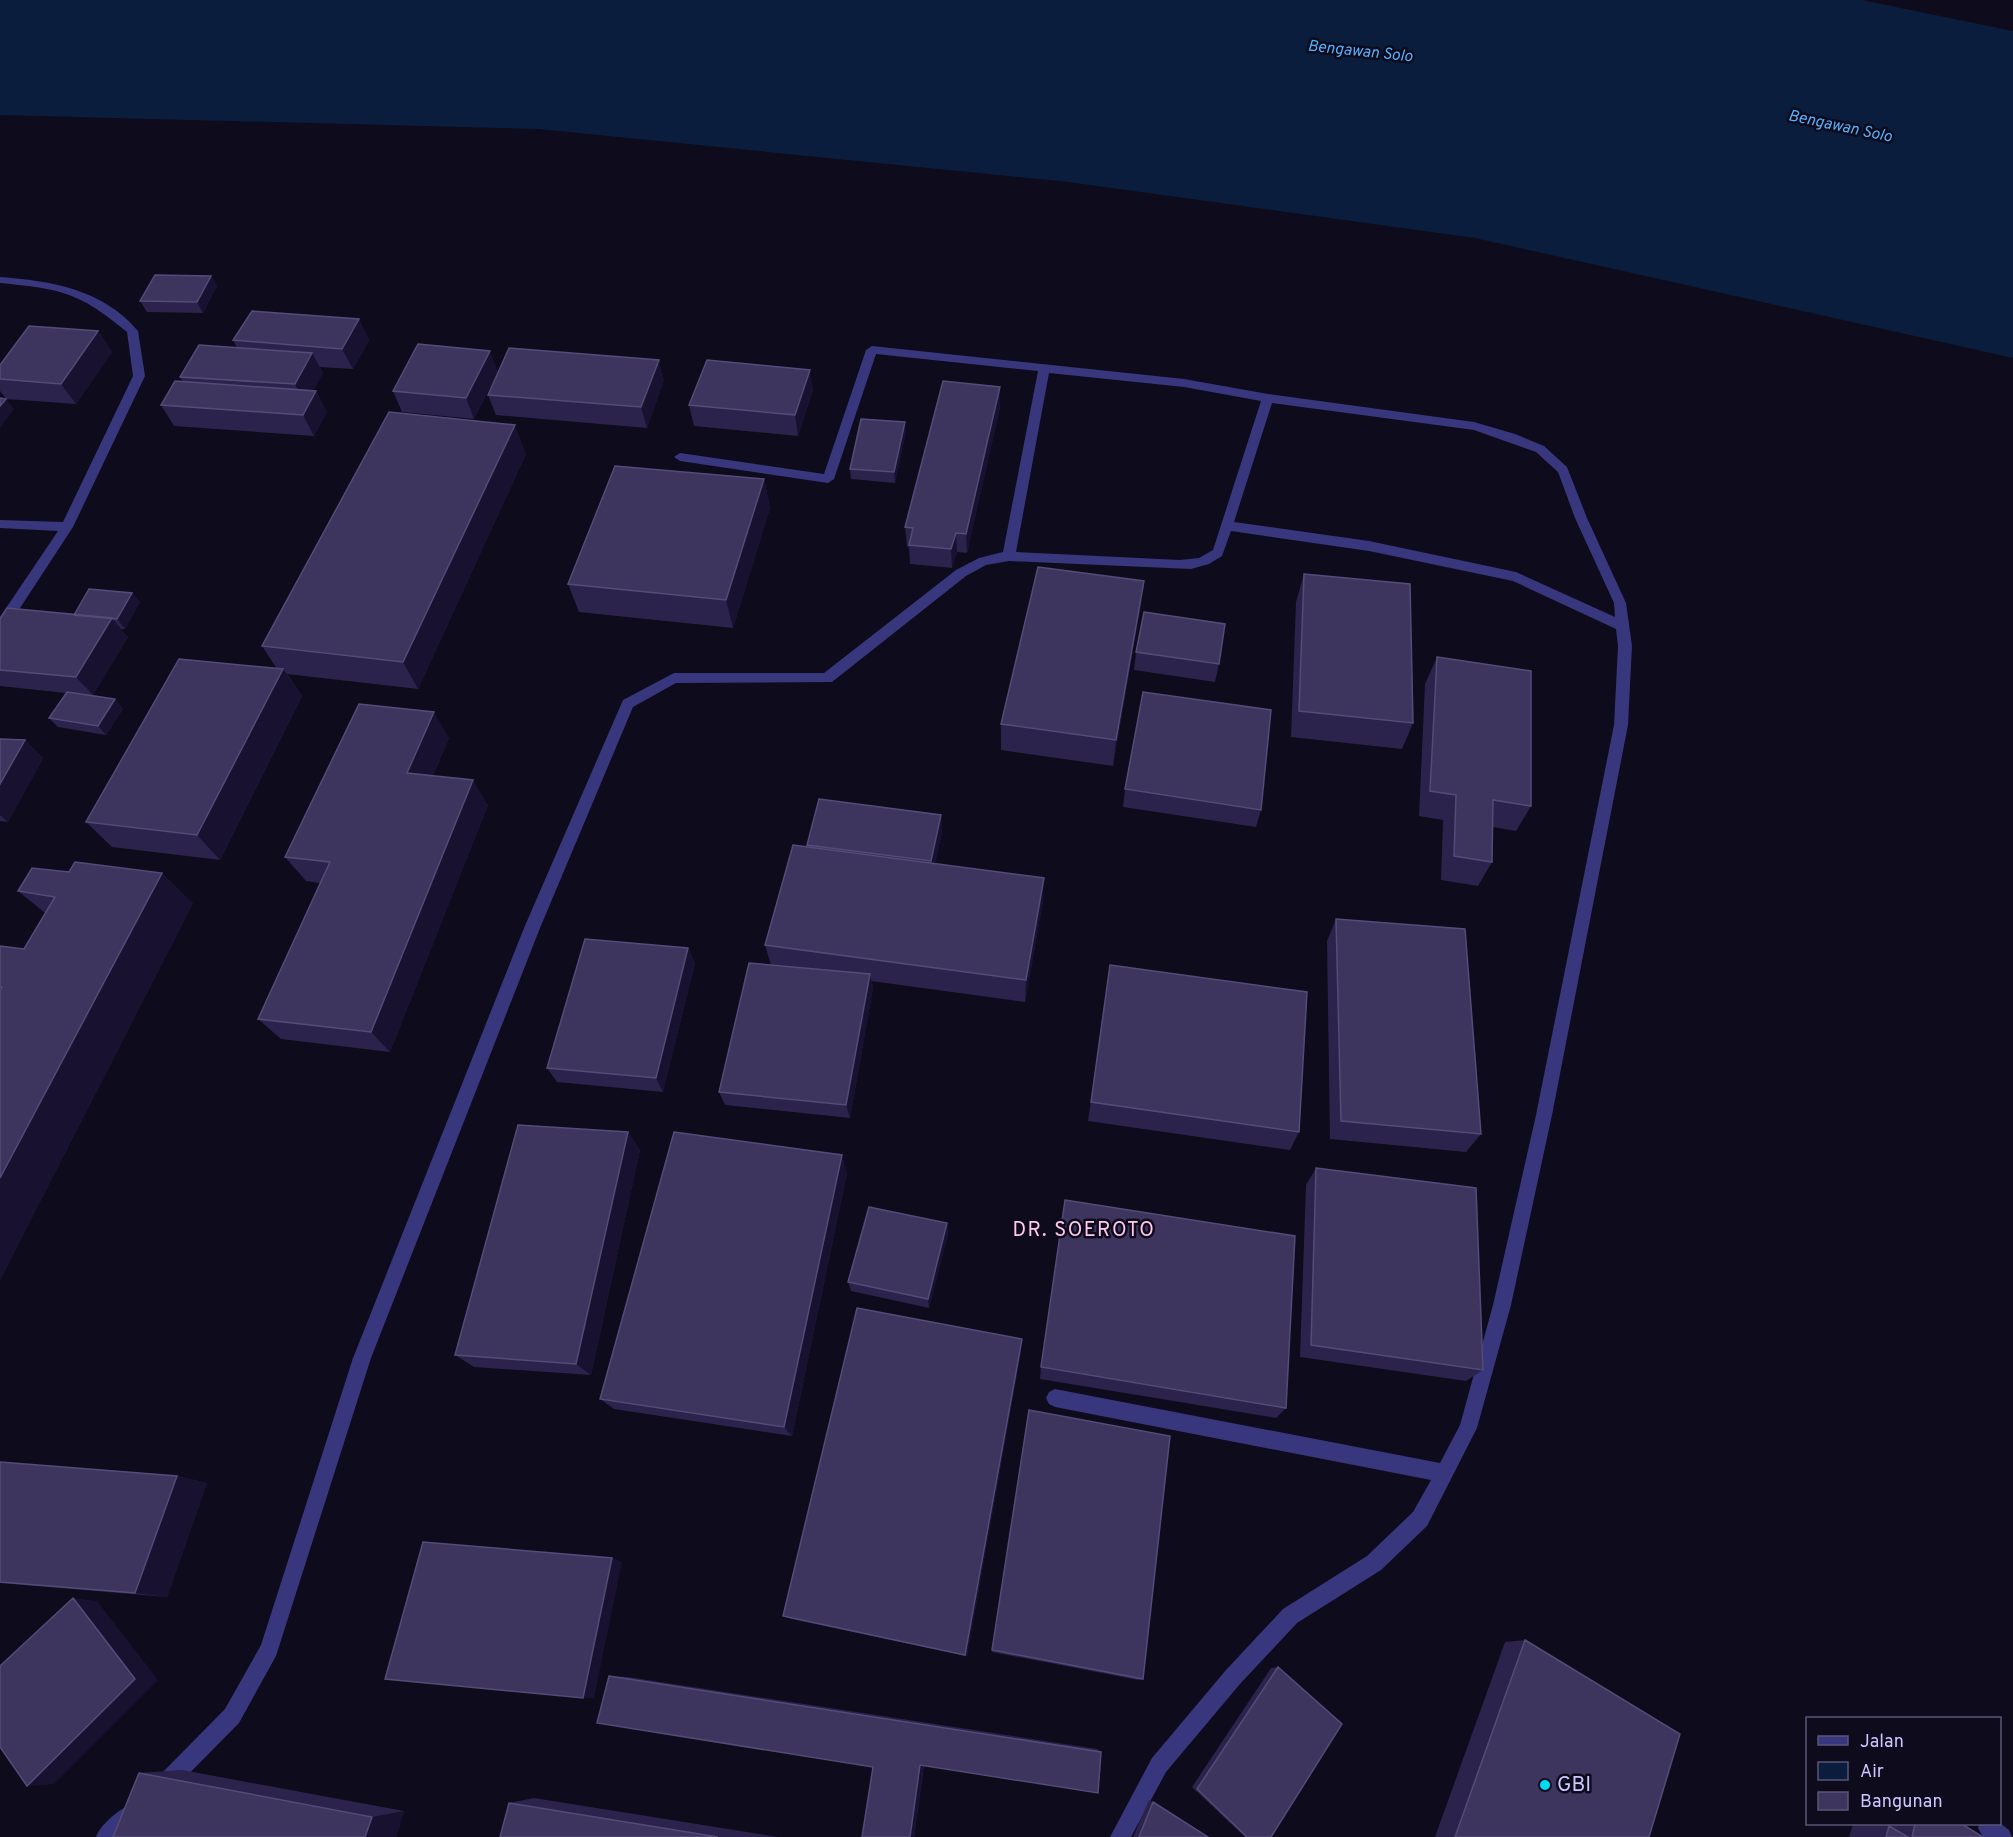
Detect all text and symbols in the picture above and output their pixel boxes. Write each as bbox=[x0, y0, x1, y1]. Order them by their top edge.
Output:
water label: Bengawan Solo bbox=[1307, 37, 1414, 68]
water label: Bengawan Solo bbox=[1786, 106, 1894, 148]
district label: DR. SOEROTO bbox=[1013, 1218, 1155, 1244]
legend bbox=[1806, 1717, 2001, 1825]
text: Jalan bbox=[1860, 1731, 1904, 1754]
text: Air bbox=[1860, 1761, 1884, 1784]
place label: GBI bbox=[1557, 1772, 1591, 1799]
marker: GBI bbox=[1538, 1778, 1552, 1792]
text: Bangunan bbox=[1860, 1791, 1943, 1814]

